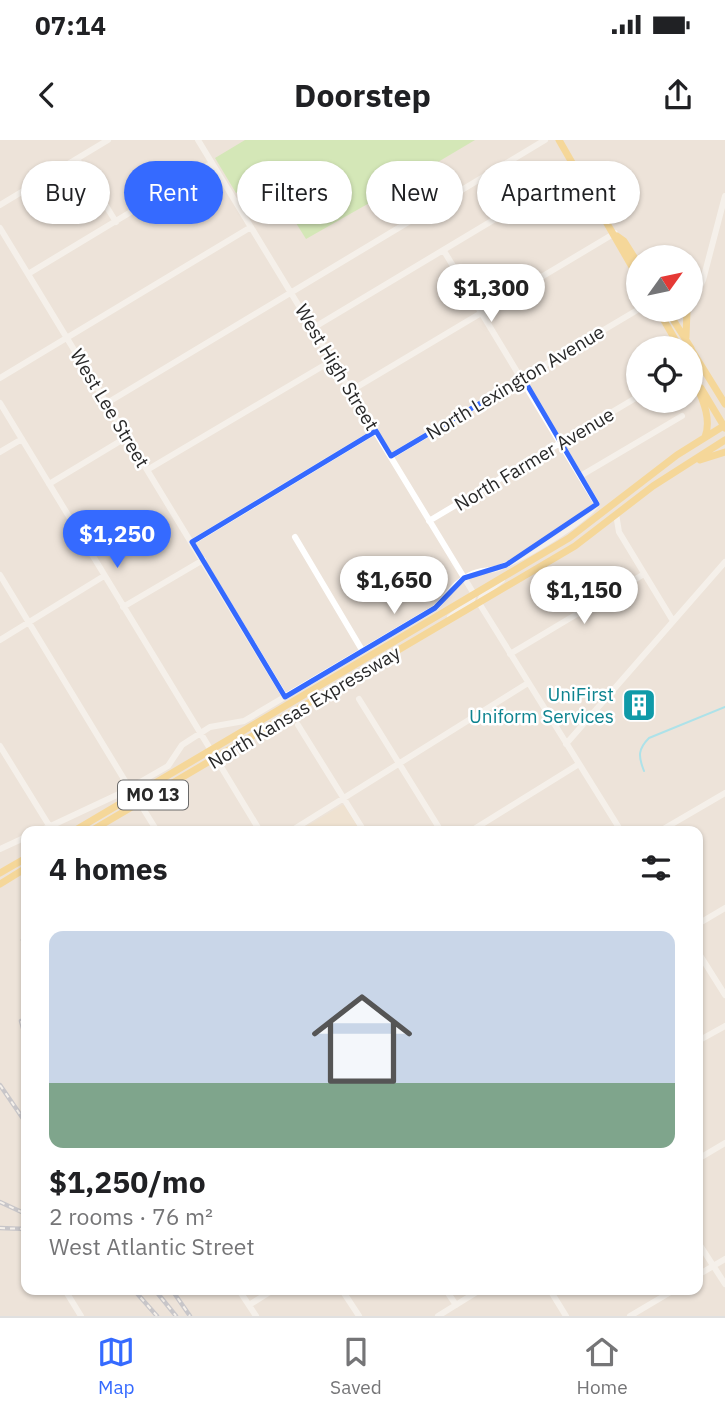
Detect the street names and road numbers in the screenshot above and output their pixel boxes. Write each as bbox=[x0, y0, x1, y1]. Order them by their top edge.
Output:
street label: West High Street bbox=[290, 300, 384, 434]
street label: North Lexington Avenue bbox=[421, 319, 609, 445]
street label: West Lee Street bbox=[65, 344, 155, 472]
street label: North Farmer Avenue bbox=[450, 402, 618, 516]
street label: North Kansas Expressway bbox=[203, 640, 405, 774]
road number: MO 13 bbox=[118, 780, 188, 810]

